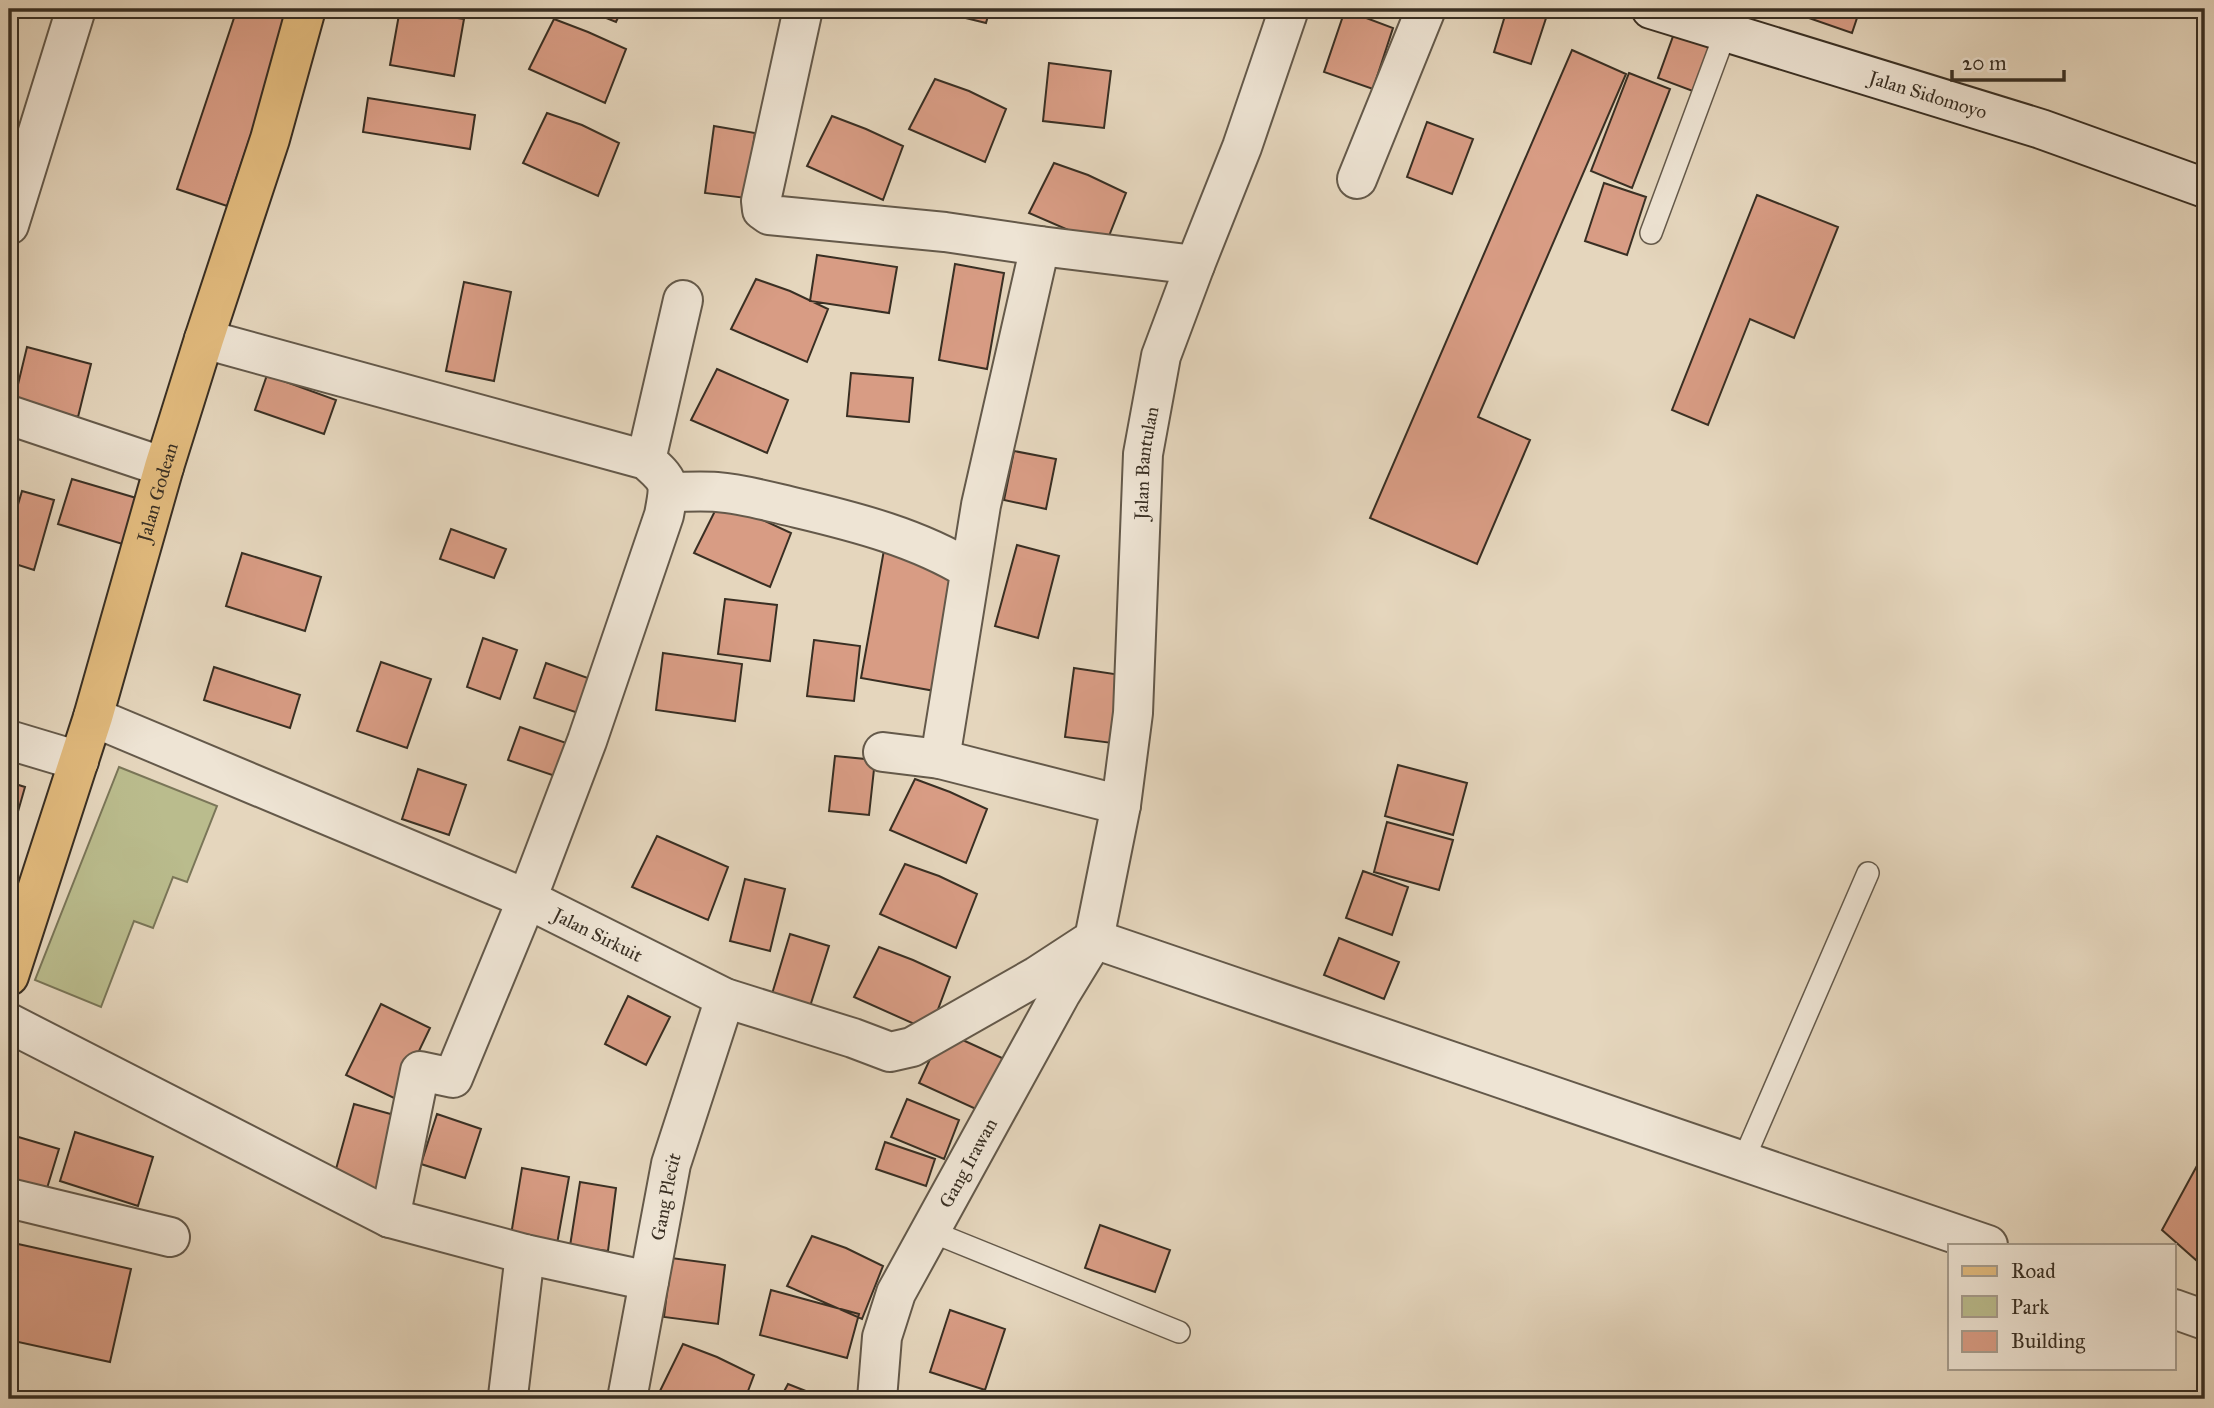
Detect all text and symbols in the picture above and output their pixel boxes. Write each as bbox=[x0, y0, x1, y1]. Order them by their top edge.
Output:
scale bar bbox=[1952, 38, 2064, 82]
text: 20 m bbox=[1962, 50, 2007, 76]
street label: Jalan Sidomoyo bbox=[1864, 65, 1990, 123]
street label: Jalan Bantulan bbox=[1129, 404, 1163, 522]
street label: Jalan Godean bbox=[131, 440, 182, 547]
street label: Jalan Sirkuit bbox=[547, 902, 647, 967]
street label: Gang Irawan bbox=[934, 1114, 1002, 1212]
street label: Gang Plecit bbox=[645, 1149, 686, 1242]
legend bbox=[1948, 1244, 2176, 1370]
text: Road bbox=[2011, 1258, 2056, 1284]
text: Park bbox=[2011, 1294, 2049, 1320]
text: Building bbox=[2011, 1328, 2085, 1354]

